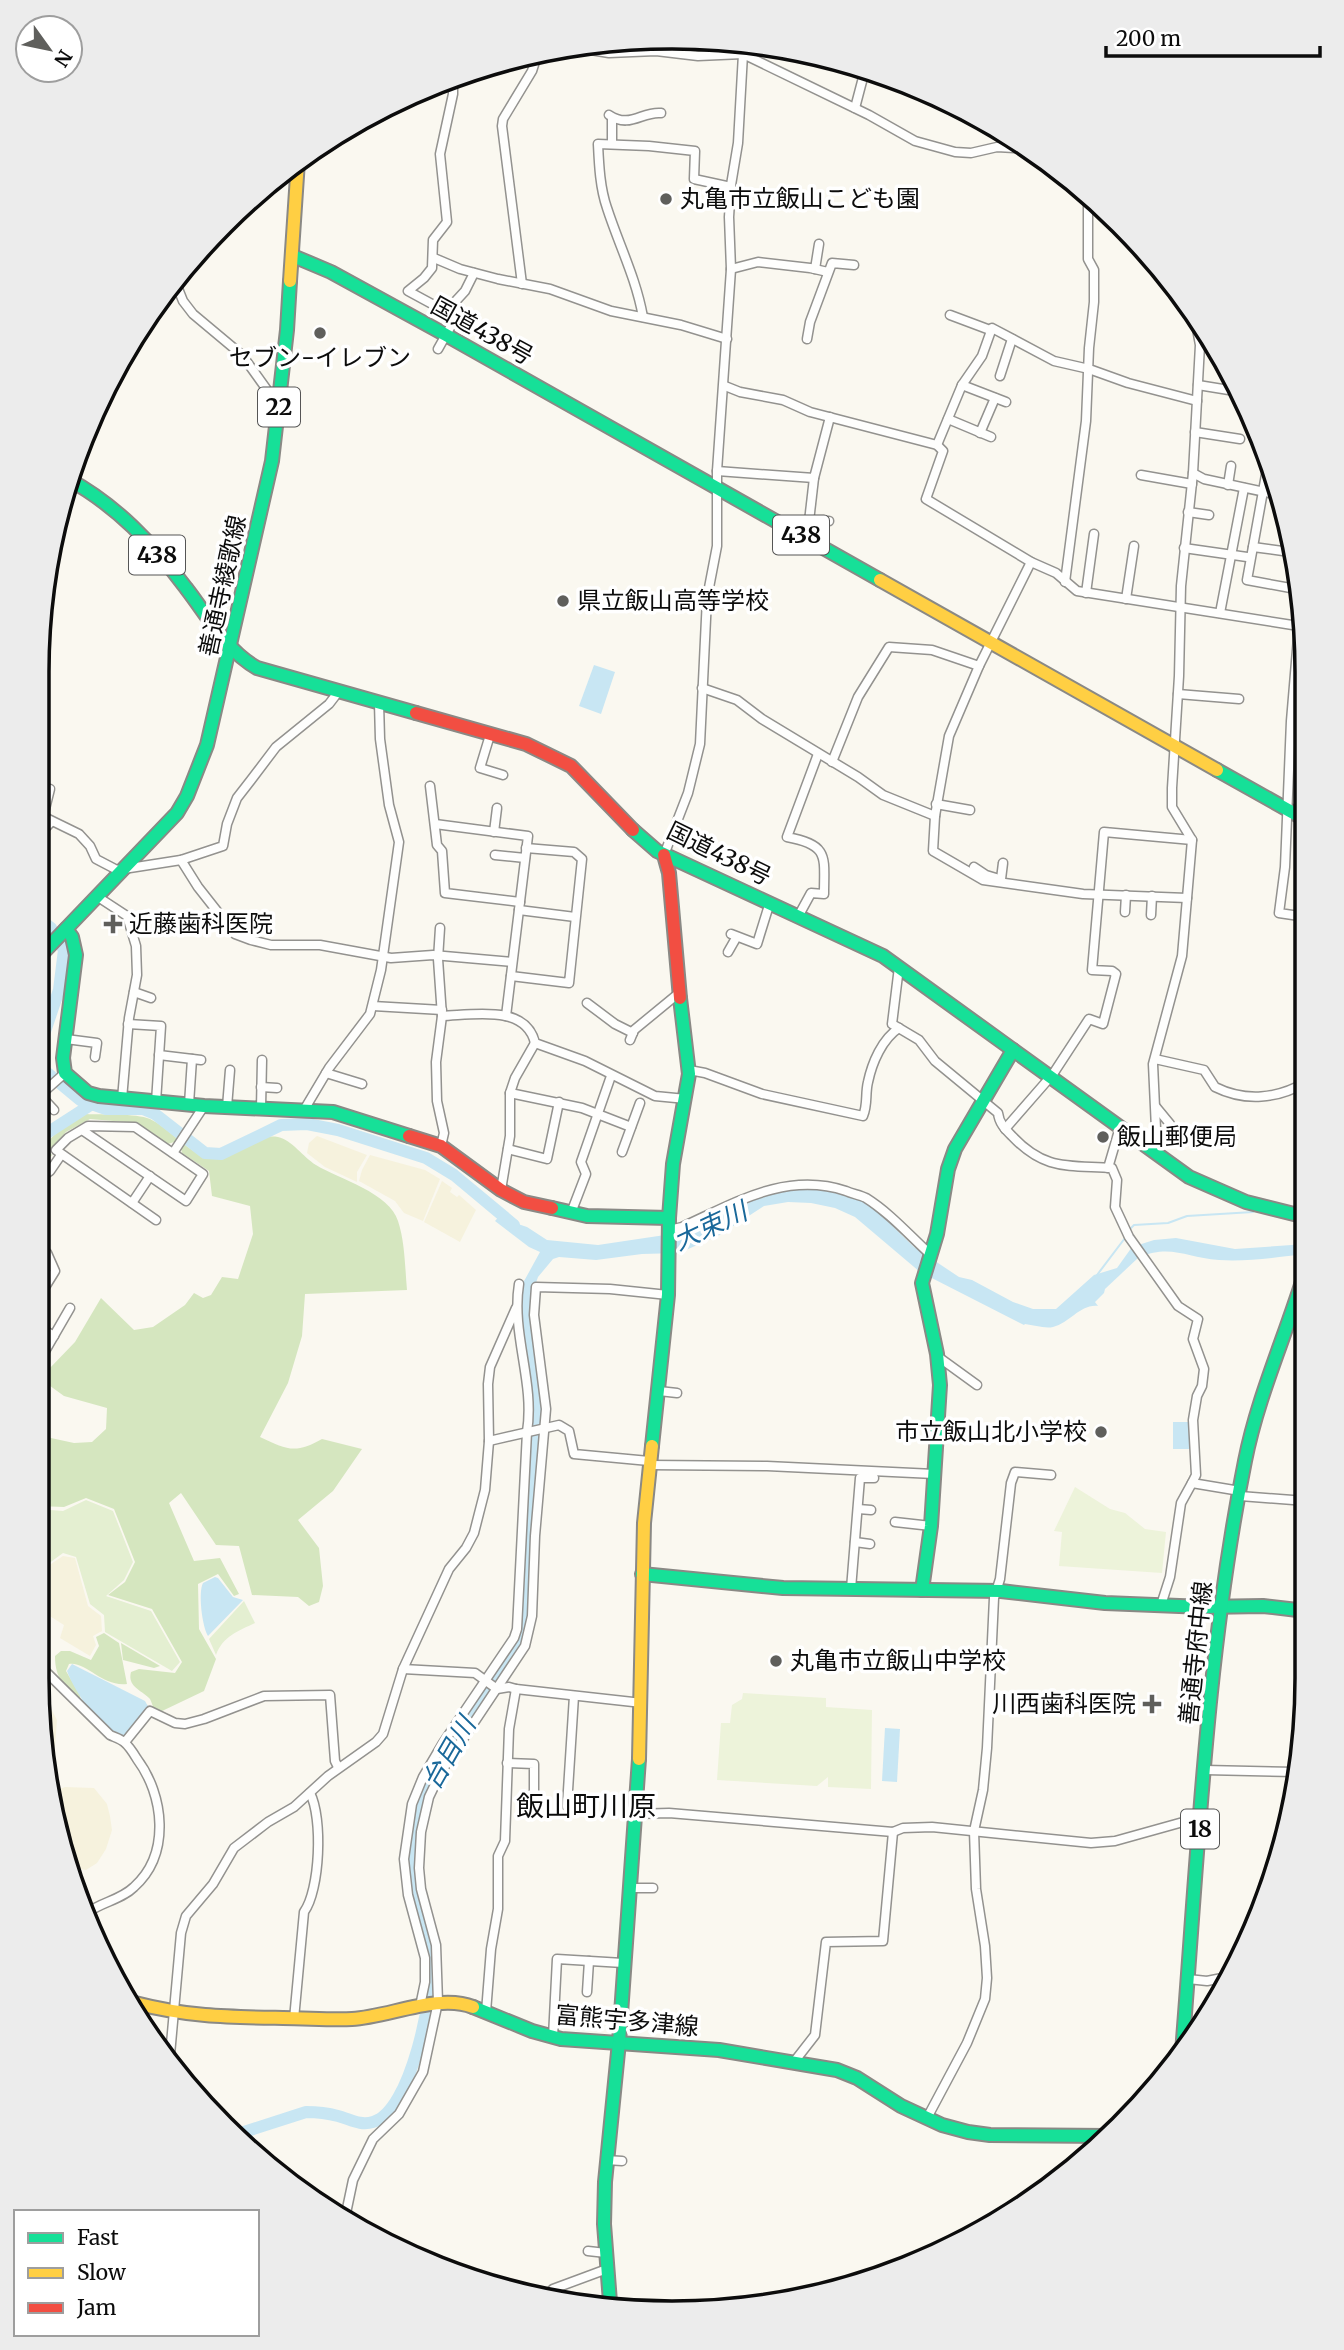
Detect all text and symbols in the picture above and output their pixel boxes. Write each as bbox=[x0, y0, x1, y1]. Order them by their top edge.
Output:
north arrow bbox=[14, 14, 84, 84]
scale bar bbox=[1106, 14, 1320, 58]
text: 200 m bbox=[1116, 25, 1181, 52]
text: N bbox=[49, 45, 77, 71]
place label: 丸亀市立飯山こども園 bbox=[680, 183, 920, 214]
marker: 丸亀市立飯山こども園 bbox=[658, 191, 674, 207]
street label: 国道438号 bbox=[426, 290, 539, 371]
marker: セブン-イレブン bbox=[312, 325, 328, 341]
place label: セブン-イレブン bbox=[229, 342, 411, 373]
road number: 22 bbox=[258, 388, 300, 426]
street label: 善通寺綾歌線 bbox=[192, 512, 253, 660]
road number: 438 bbox=[773, 516, 829, 554]
road number: 438 bbox=[129, 536, 185, 575]
place label: 県立飯山高等学校 bbox=[577, 585, 769, 616]
marker: 県立飯山高等学校 bbox=[555, 593, 571, 609]
street label: 国道438号 bbox=[662, 815, 777, 892]
place label: 近藤歯科医院 bbox=[129, 908, 273, 939]
marker: 近藤歯科医院 bbox=[103, 914, 123, 934]
place label: 飯山郵便局 bbox=[1117, 1121, 1237, 1152]
marker: 飯山郵便局 bbox=[1095, 1129, 1111, 1145]
water label: 大束川 bbox=[667, 1193, 755, 1257]
place label: 市立飯山北小学校 bbox=[895, 1416, 1087, 1447]
marker: 市立飯山北小学校 bbox=[1093, 1424, 1109, 1440]
street label: 善通寺府中線 bbox=[1173, 1580, 1218, 1726]
place label: 丸亀市立飯山中学校 bbox=[790, 1645, 1006, 1676]
marker: 丸亀市立飯山中学校 bbox=[768, 1653, 784, 1669]
place label: 川西歯科医院 bbox=[992, 1688, 1136, 1719]
marker: 川西歯科医院 bbox=[1142, 1694, 1162, 1714]
water label: 台目川 bbox=[415, 1708, 484, 1795]
district label: 飯山町川原 bbox=[516, 1788, 656, 1824]
road number: 18 bbox=[1181, 1810, 1219, 1848]
street label: 富熊宇多津線 bbox=[554, 1999, 700, 2042]
legend bbox=[14, 2210, 259, 2336]
text: Fast bbox=[77, 2224, 119, 2251]
text: Slow bbox=[77, 2259, 126, 2286]
text: Jam bbox=[76, 2294, 116, 2321]

